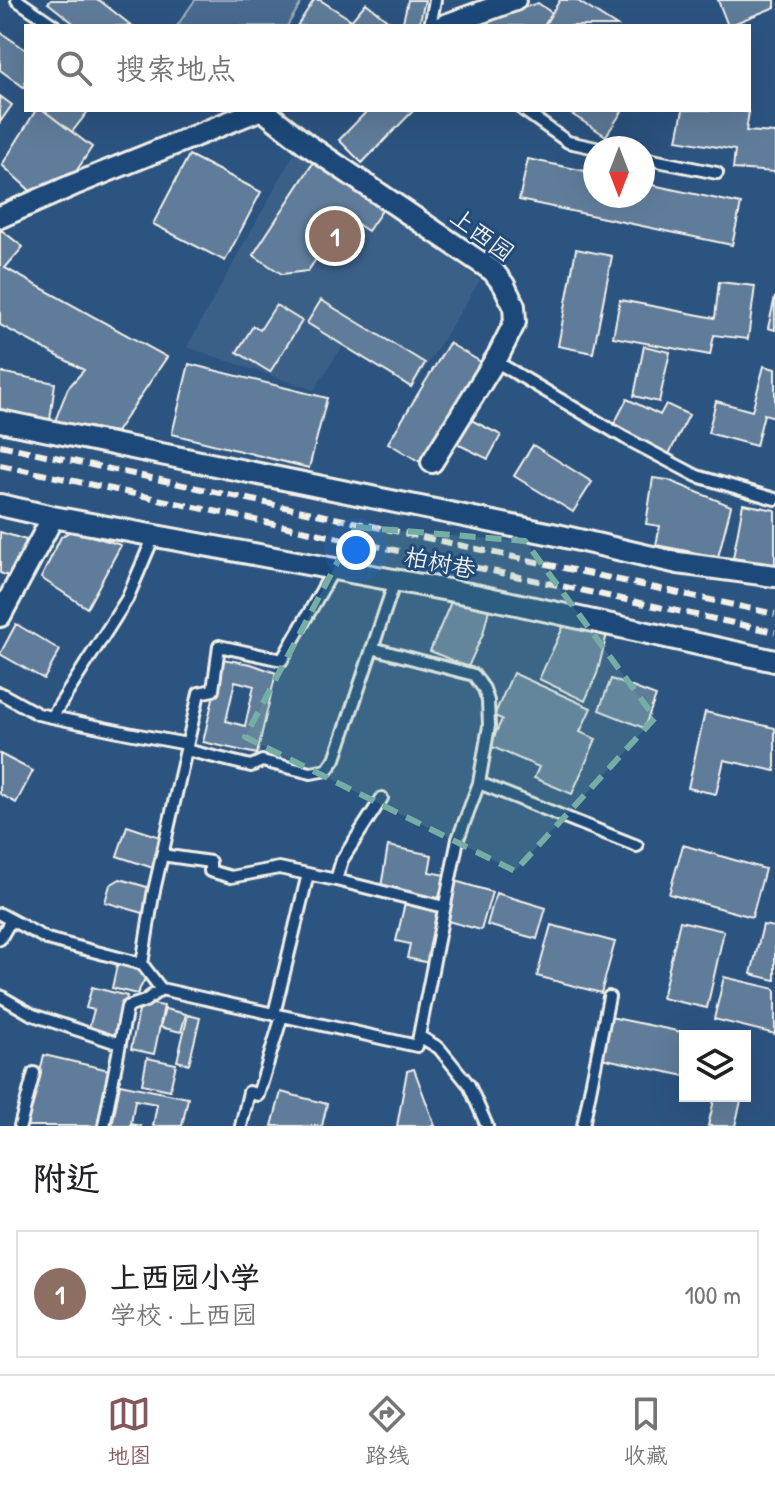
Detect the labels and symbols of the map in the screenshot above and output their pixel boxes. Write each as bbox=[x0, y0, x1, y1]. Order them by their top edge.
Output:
north arrow bbox=[583, 136, 655, 208]
street label: 上西园 bbox=[444, 200, 521, 269]
pin: 1 bbox=[309, 206, 361, 266]
your location bbox=[336, 530, 376, 570]
street label: 柏树巷 bbox=[402, 539, 479, 585]

